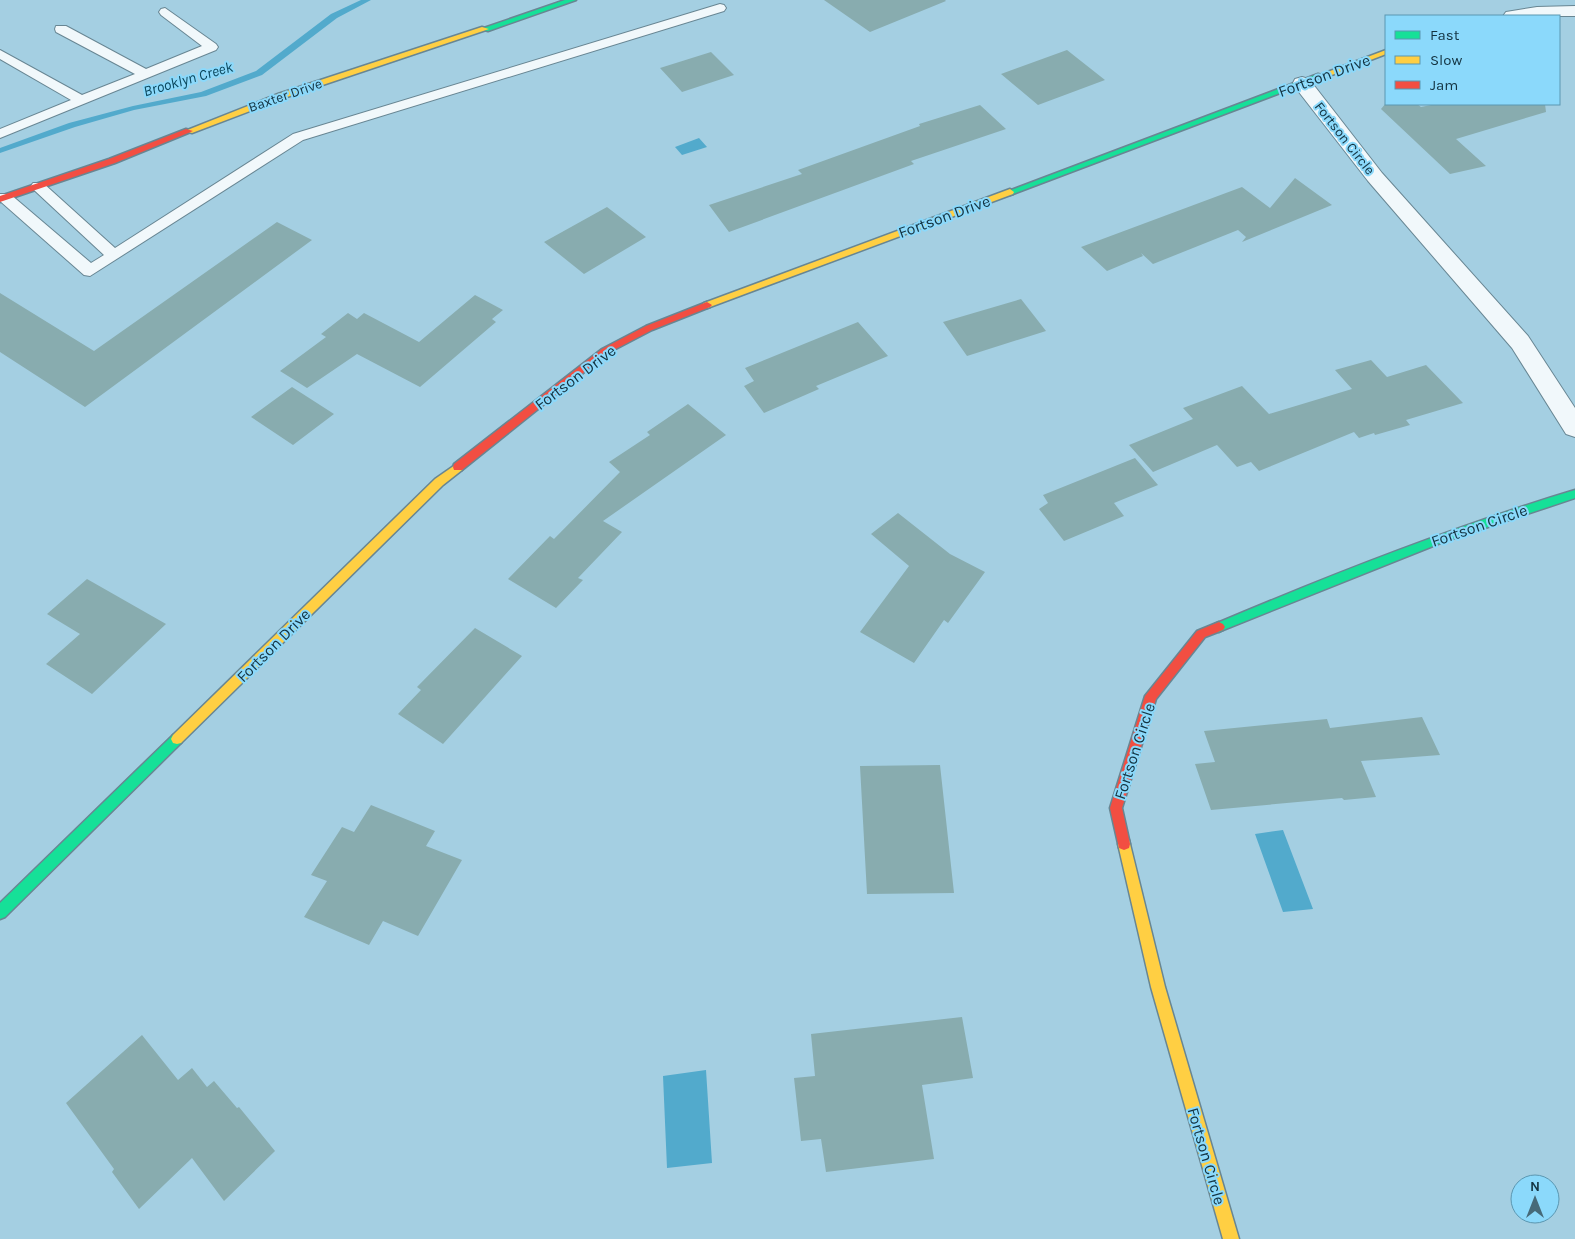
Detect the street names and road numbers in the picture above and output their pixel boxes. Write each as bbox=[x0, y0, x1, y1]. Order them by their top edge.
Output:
street label: Fortson Drive bbox=[1276, 50, 1373, 101]
street label: Baxter Drive bbox=[246, 75, 324, 116]
street label: Fortson Circle bbox=[1311, 98, 1378, 178]
street label: Fortson Drive bbox=[896, 191, 993, 242]
street label: Fortson Drive bbox=[531, 341, 620, 414]
street label: Fortson Circle bbox=[1429, 500, 1530, 551]
street label: Fortson Drive bbox=[233, 605, 314, 686]
street label: Fortson Circle bbox=[1110, 700, 1159, 802]
street label: Fortson Circle bbox=[1184, 1105, 1229, 1207]

